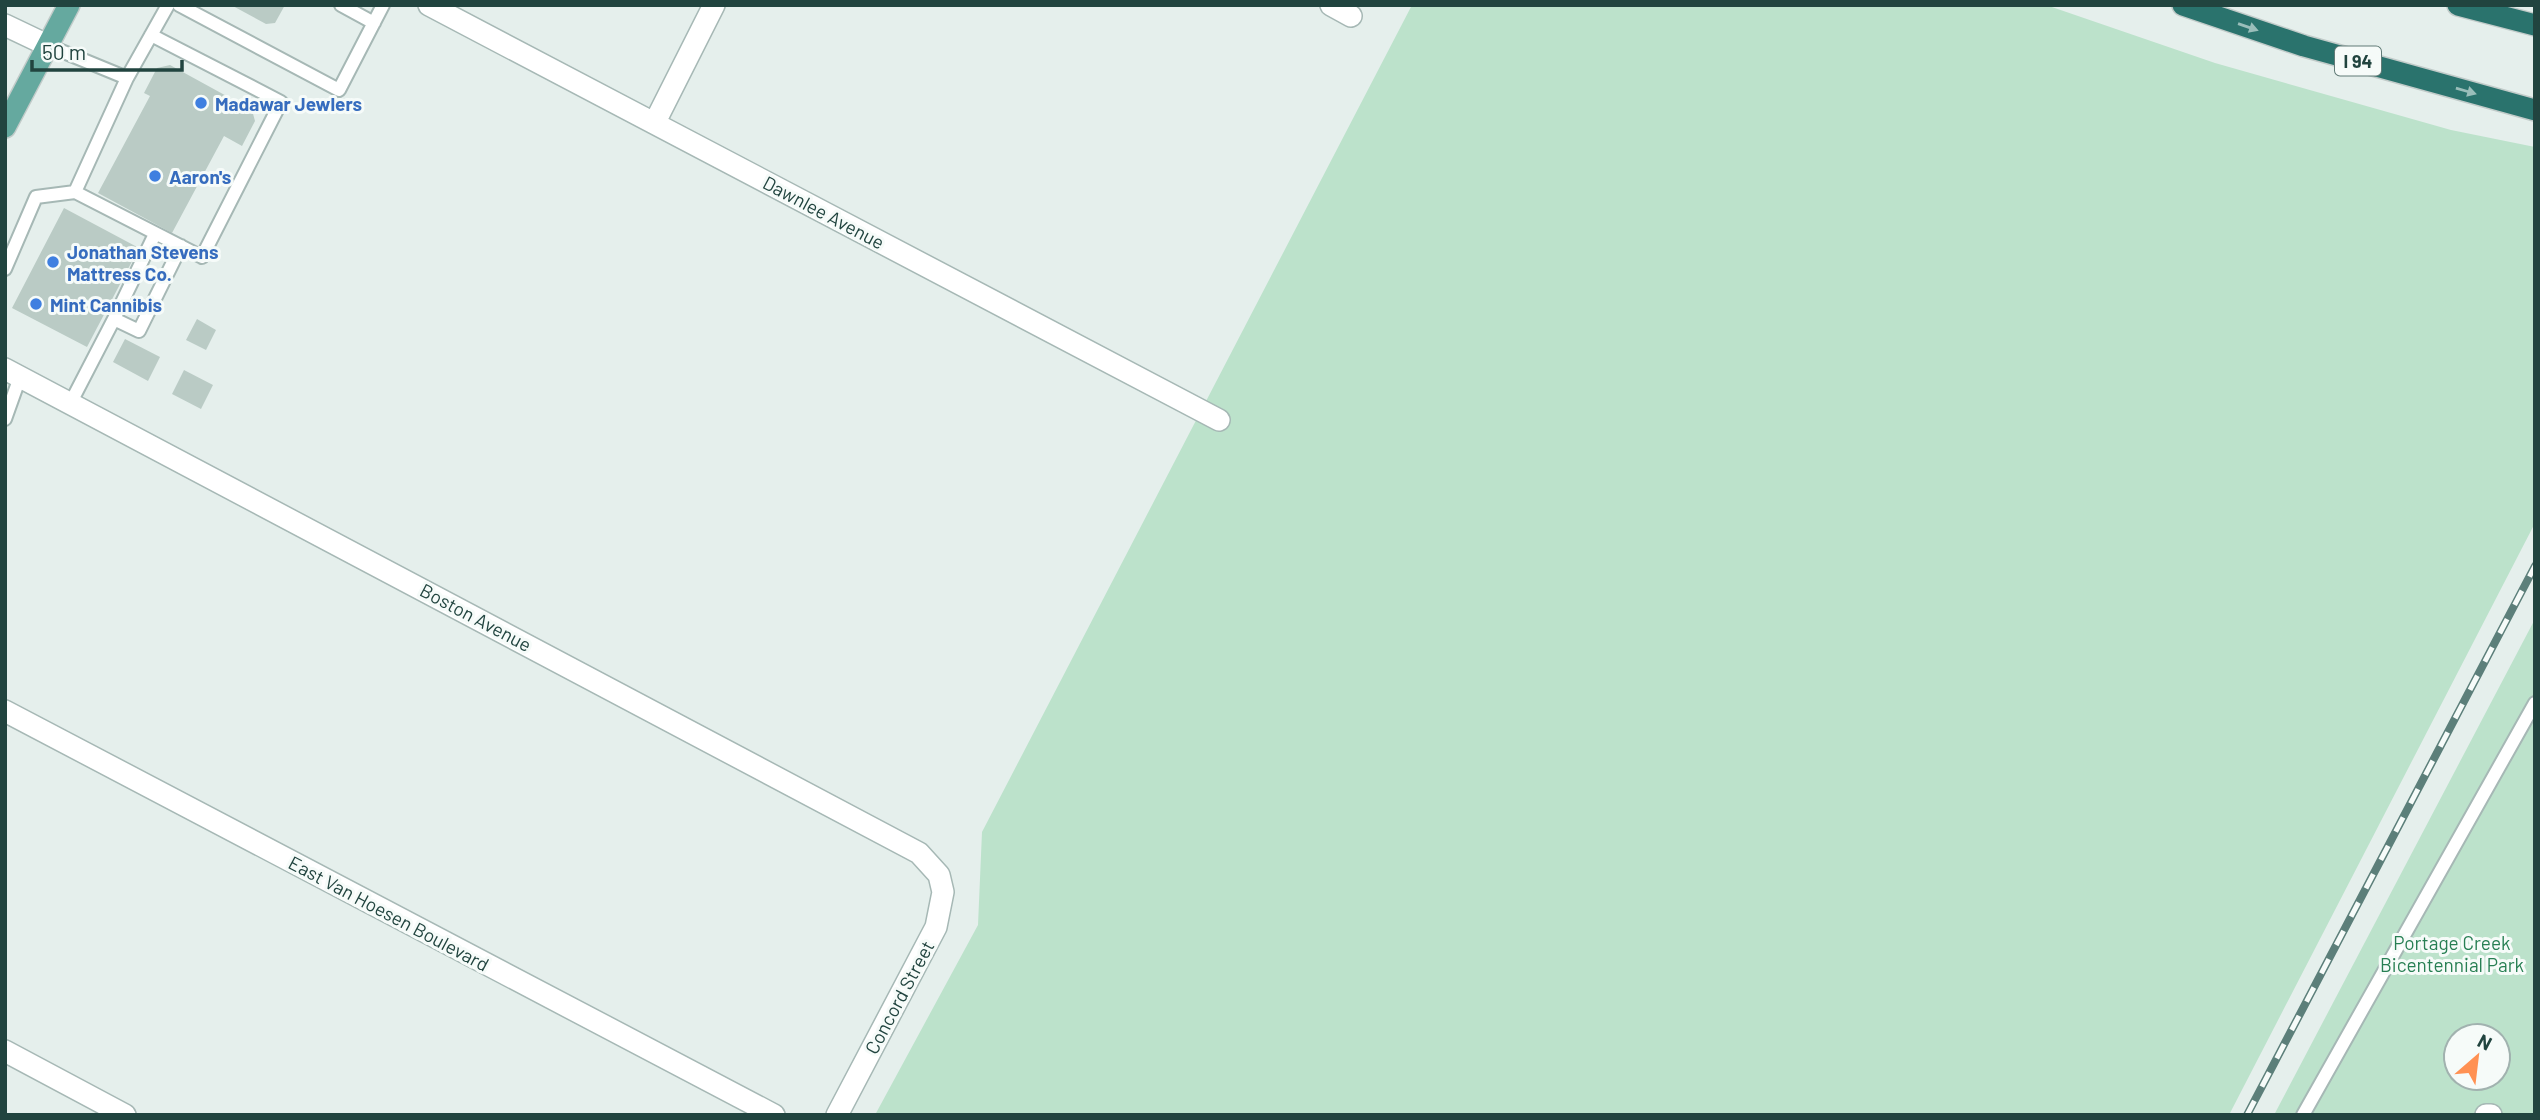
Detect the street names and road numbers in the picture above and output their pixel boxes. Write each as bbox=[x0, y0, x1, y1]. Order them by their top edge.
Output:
road number: I 94 bbox=[2335, 46, 2381, 76]
street label: Dawnlee Avenue bbox=[759, 170, 889, 254]
street label: Boston Avenue bbox=[416, 578, 536, 656]
street label: East Van Hoesen Boulevard bbox=[285, 850, 493, 976]
street label: Concord Street bbox=[859, 936, 939, 1058]

